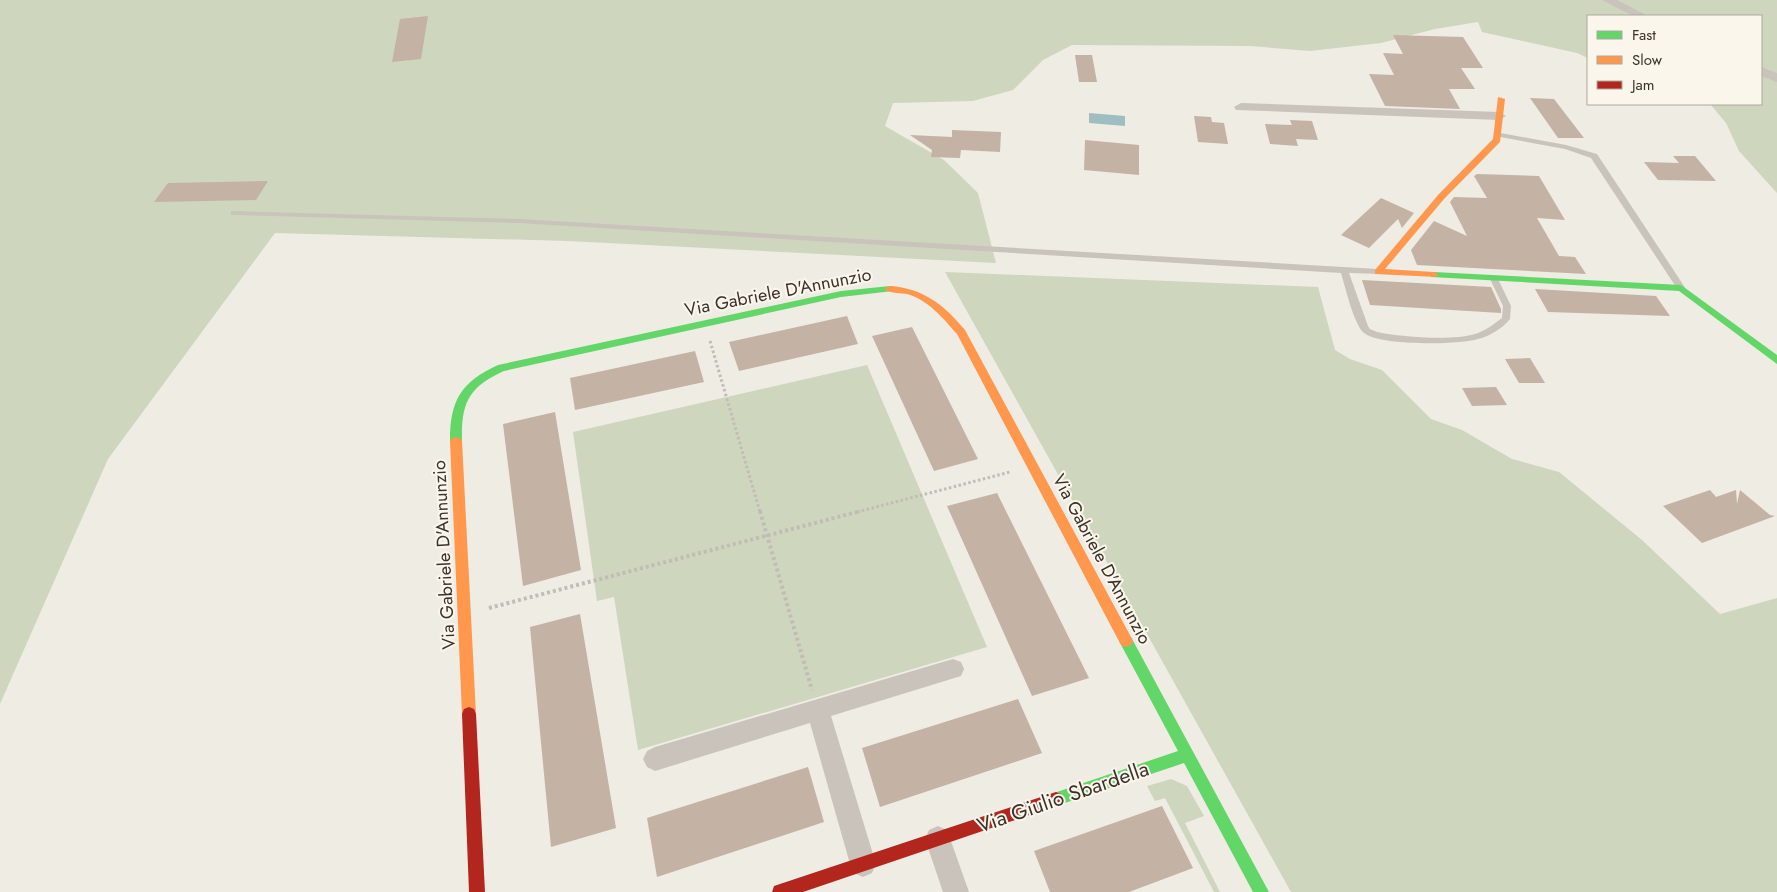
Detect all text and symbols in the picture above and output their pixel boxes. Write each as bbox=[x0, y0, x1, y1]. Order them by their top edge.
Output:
legend bbox=[1587, 15, 1762, 105]
text: Fast bbox=[1632, 24, 1656, 46]
text: Slow bbox=[1632, 49, 1663, 71]
text: Jam bbox=[1630, 74, 1655, 96]
street label: Via Gabriele D'Annunzio bbox=[682, 261, 874, 323]
street label: Via Gabriele D'Annunzio bbox=[426, 460, 462, 650]
street label: Via Gabriele D'Annunzio bbox=[1046, 469, 1158, 649]
street label: Via Giulio Sbardella bbox=[973, 754, 1153, 840]

